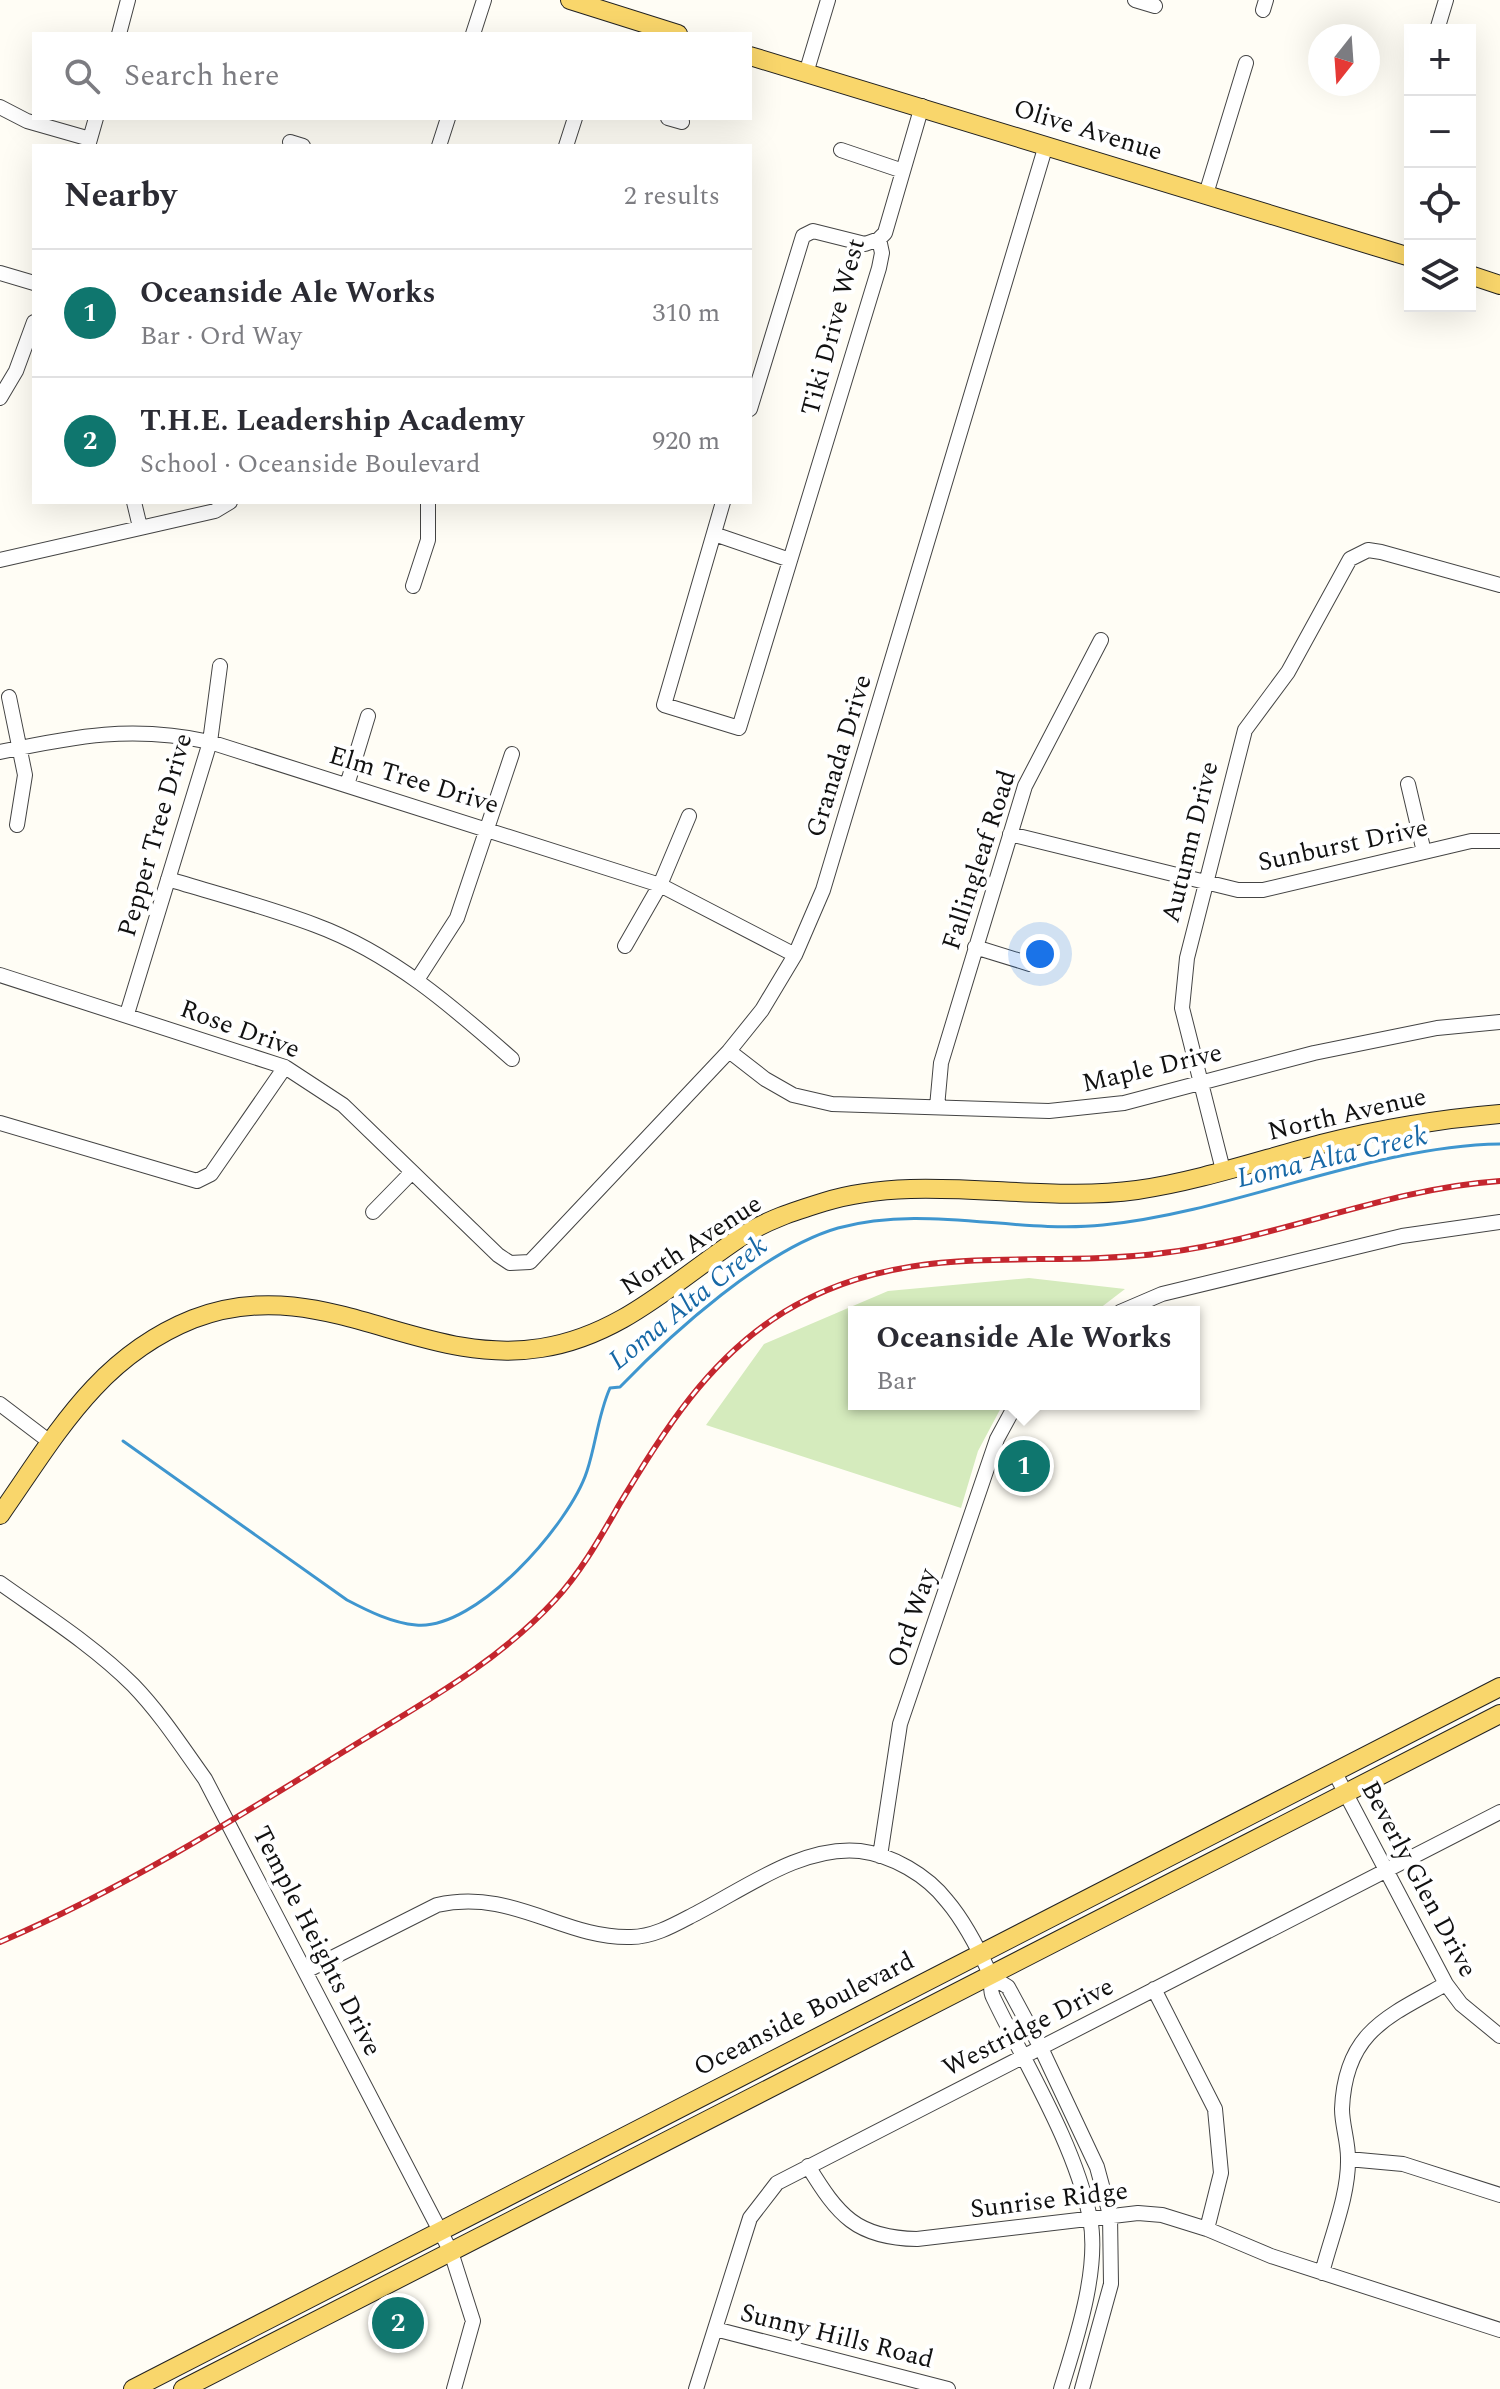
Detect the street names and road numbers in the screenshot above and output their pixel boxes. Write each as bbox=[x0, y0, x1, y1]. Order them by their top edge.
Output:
street label: Olive Avenue bbox=[1008, 88, 1168, 172]
street label: Tiki Drive West bbox=[790, 234, 876, 420]
street label: Granada Drive bbox=[795, 670, 883, 842]
street label: Pepper Tree Drive bbox=[107, 729, 203, 941]
street label: Elm Tree Drive bbox=[324, 735, 504, 825]
street label: Autumn Drive bbox=[1151, 757, 1229, 927]
street label: Fallingleaf Road bbox=[931, 765, 1027, 955]
street label: Sunburst Drive bbox=[1254, 807, 1432, 883]
street label: Rose Drive bbox=[174, 989, 306, 1069]
street label: Maple Drive bbox=[1078, 1032, 1226, 1104]
street label: North Avenue bbox=[1264, 1076, 1430, 1152]
street label: North Avenue bbox=[612, 1184, 770, 1306]
street label: Ord Way bbox=[876, 1562, 948, 1673]
street label: Beverly Glen Drive bbox=[1350, 1774, 1488, 1984]
street label: Temple Heights Drive bbox=[241, 1819, 393, 2063]
street label: Oceanside Boulevard bbox=[687, 1941, 921, 2087]
street label: Westridge Drive bbox=[935, 1967, 1121, 2087]
street label: Sunrise Ridge bbox=[968, 2170, 1130, 2230]
street label: Sunny Hills Road bbox=[736, 2293, 938, 2379]

